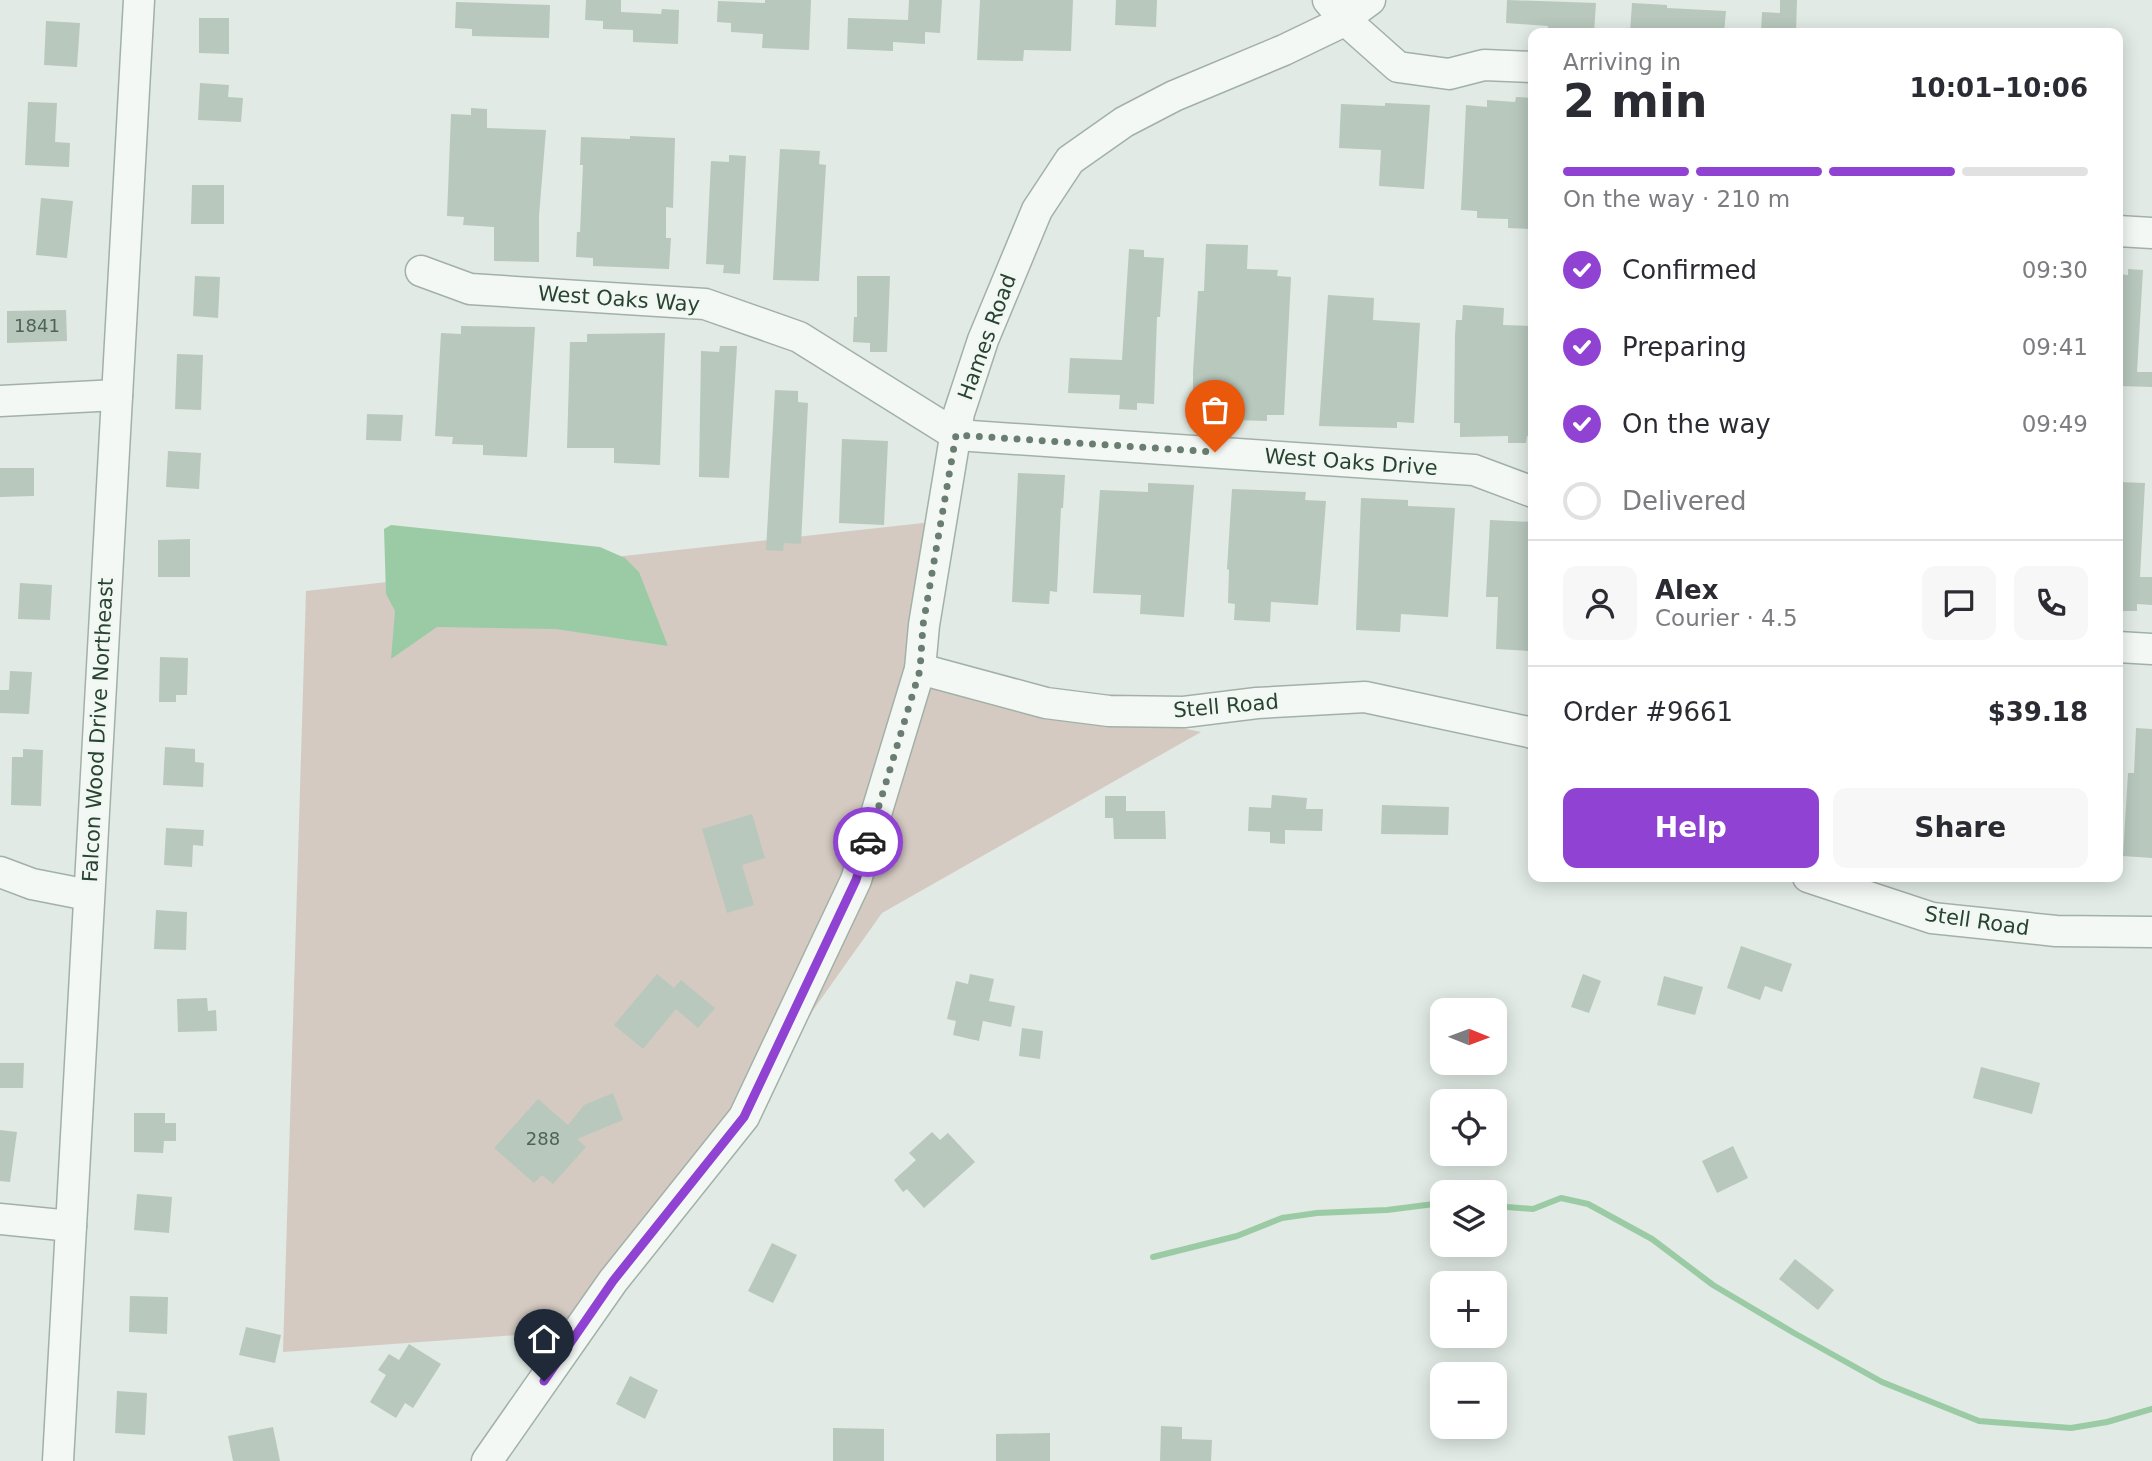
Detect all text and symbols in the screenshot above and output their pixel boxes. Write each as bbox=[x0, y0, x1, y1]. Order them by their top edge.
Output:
text: Arriving in bbox=[1563, 49, 1681, 75]
text: 10:01–10:06 bbox=[1909, 73, 2088, 103]
text: 2 min bbox=[1563, 74, 1707, 128]
text: On the way · 210 m bbox=[1563, 186, 1790, 212]
icon: check bbox=[1563, 251, 1601, 289]
text: Confirmed bbox=[1622, 255, 1757, 285]
text: 09:30 bbox=[2022, 257, 2088, 283]
street label: Hames Road bbox=[953, 271, 1021, 403]
street label: West Oaks Way bbox=[537, 281, 701, 317]
house number: 1841 bbox=[14, 315, 60, 336]
icon: check bbox=[1563, 328, 1601, 366]
text: Preparing bbox=[1622, 332, 1747, 362]
text: 09:41 bbox=[2022, 334, 2088, 360]
pin bbox=[1185, 380, 1245, 452]
icon: bag bbox=[1196, 391, 1234, 429]
icon: check bbox=[1563, 405, 1601, 443]
text: On the way bbox=[1622, 409, 1771, 439]
text: 09:49 bbox=[2022, 411, 2088, 437]
street label: West Oaks Drive bbox=[1264, 444, 1438, 480]
text: Delivered bbox=[1622, 486, 1746, 516]
button: person bbox=[1563, 566, 1637, 640]
button: chat bbox=[1922, 566, 1996, 640]
button: phone bbox=[2014, 566, 2088, 640]
text: Alex bbox=[1655, 575, 1718, 605]
street label: Falcon Wood Drive Northeast bbox=[78, 577, 118, 883]
text: Courier · 4.5 bbox=[1655, 605, 1798, 631]
street label: Stell Road bbox=[1172, 689, 1280, 723]
text: Order #9661 bbox=[1563, 697, 1733, 727]
text: $39.18 bbox=[1988, 697, 2088, 727]
button: Help bbox=[1563, 788, 1819, 868]
button: Share bbox=[1833, 788, 2088, 868]
courier bbox=[833, 807, 903, 877]
icon: car bbox=[849, 823, 887, 861]
street label: Stell Road bbox=[1923, 902, 2031, 940]
north arrow bbox=[1430, 998, 1507, 1074]
map controls bbox=[1430, 998, 1507, 1439]
button: locate bbox=[1430, 1089, 1507, 1166]
house number: 288 bbox=[526, 1128, 560, 1149]
button: layers bbox=[1430, 1180, 1507, 1257]
button: + bbox=[1430, 1271, 1507, 1348]
pin bbox=[514, 1309, 574, 1381]
icon: home bbox=[525, 1320, 563, 1358]
button: − bbox=[1430, 1362, 1507, 1439]

